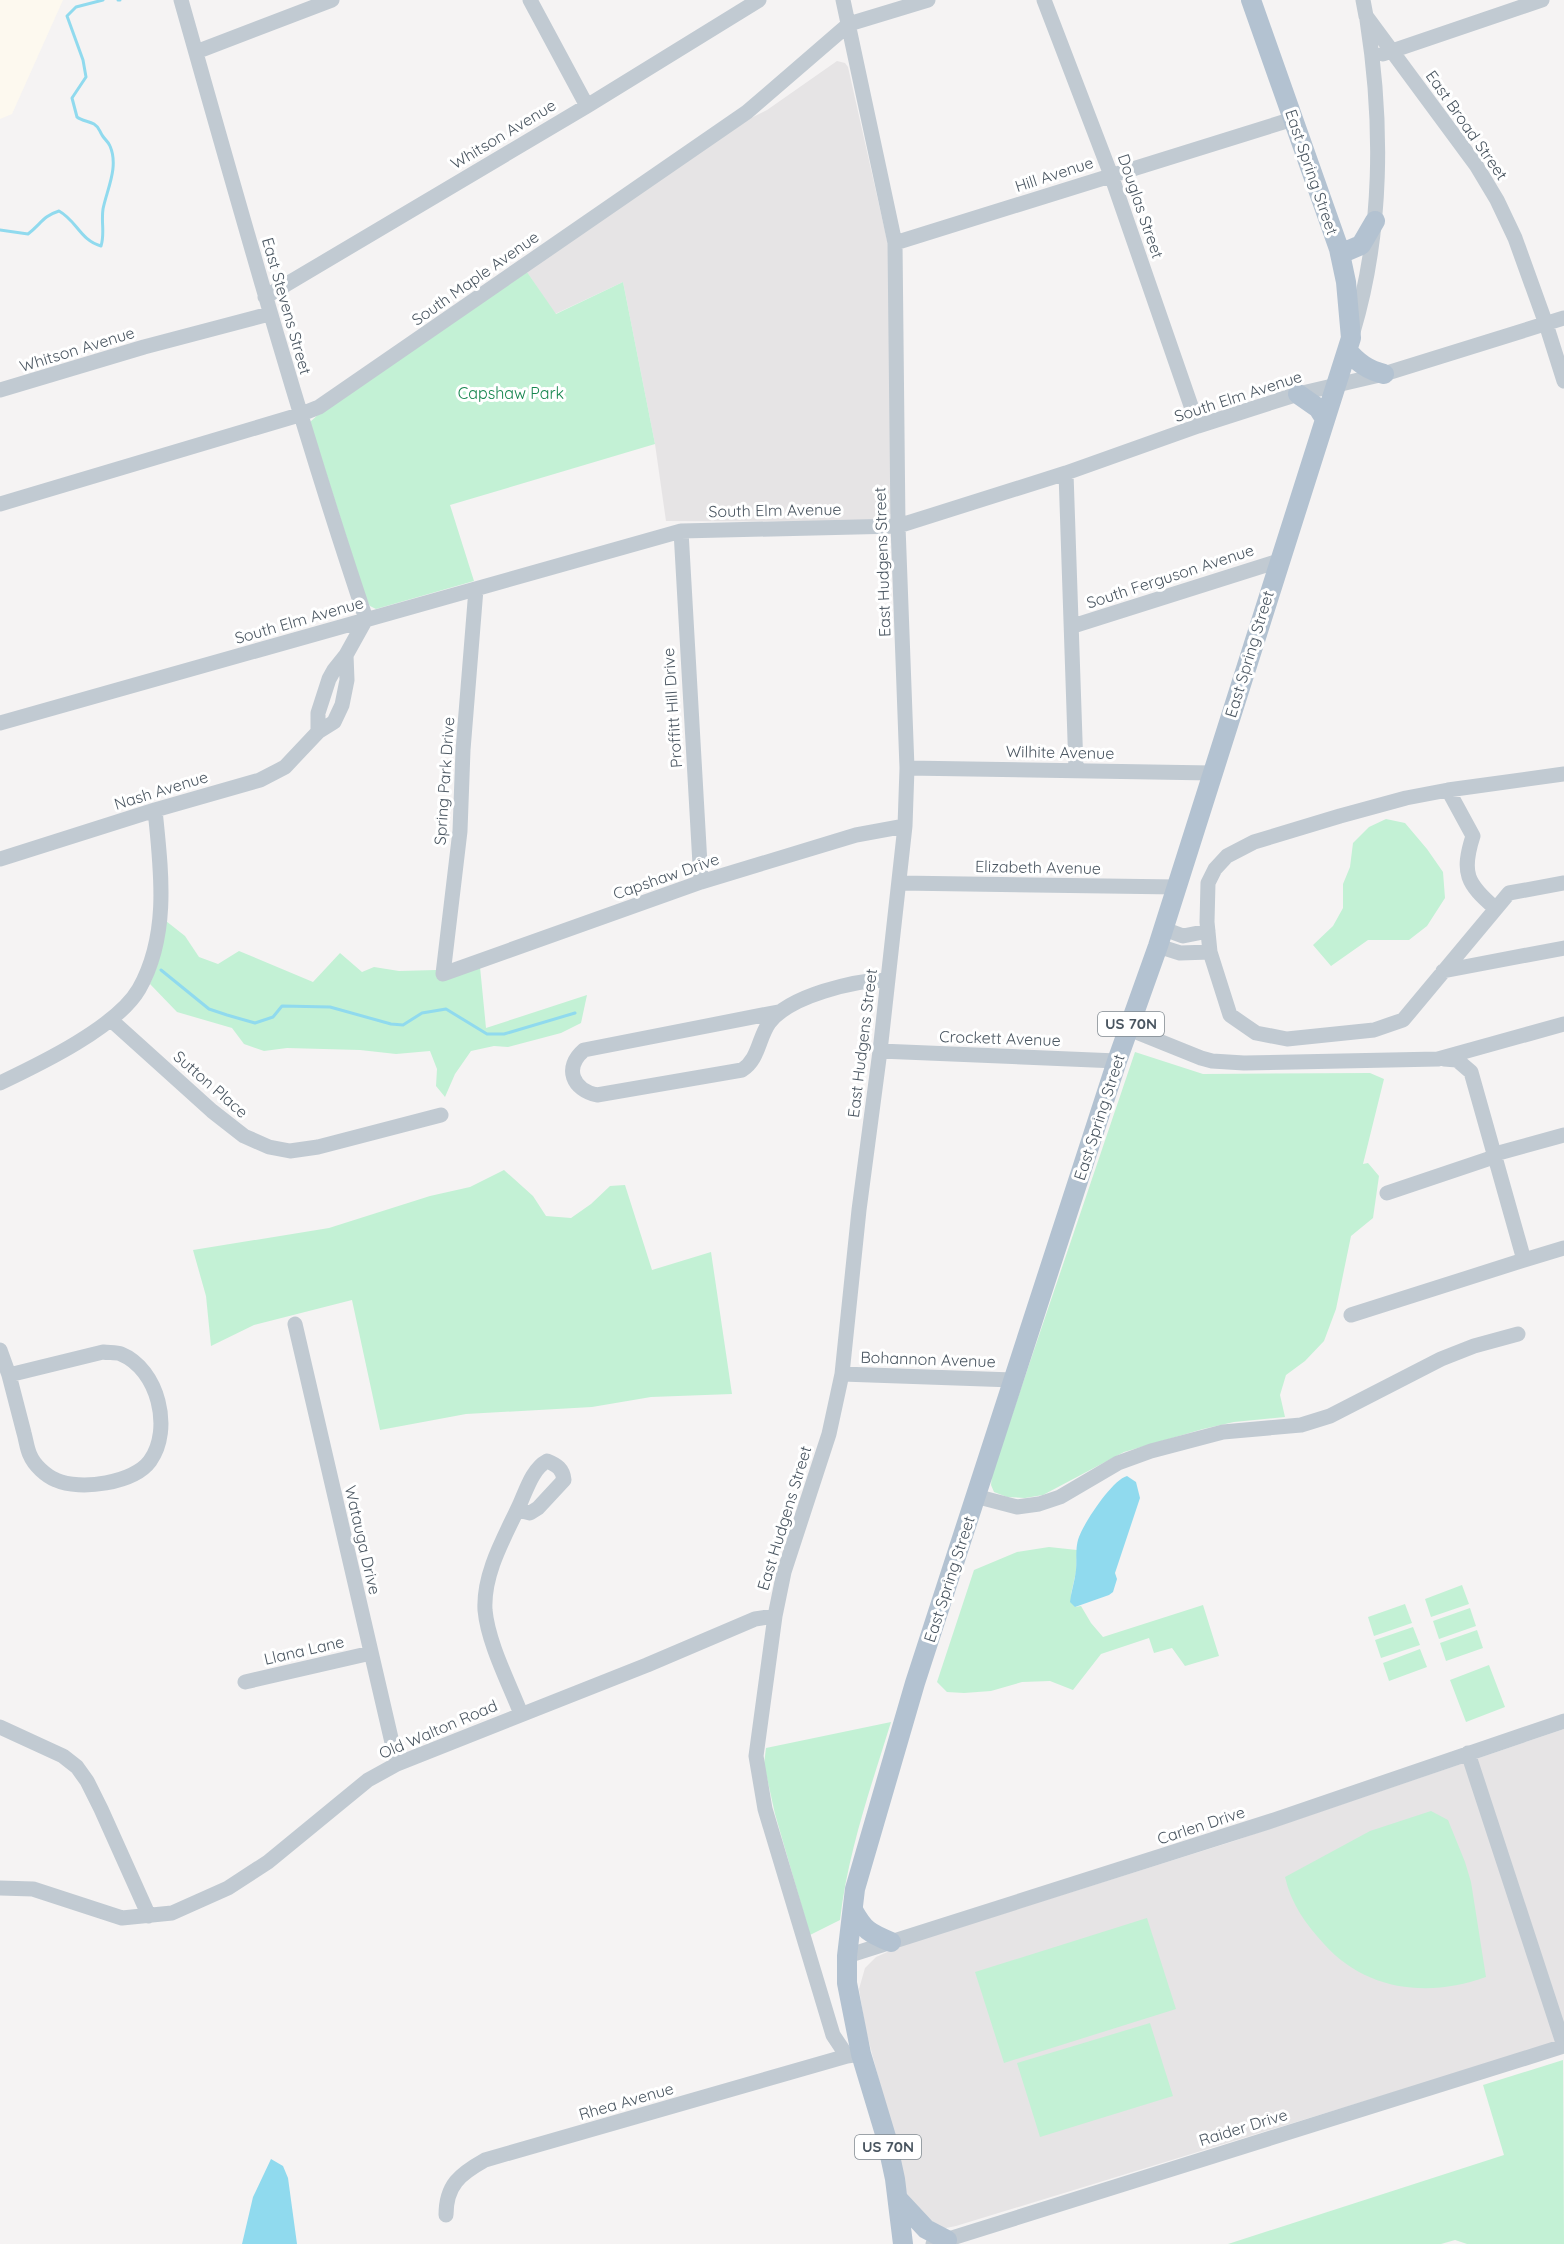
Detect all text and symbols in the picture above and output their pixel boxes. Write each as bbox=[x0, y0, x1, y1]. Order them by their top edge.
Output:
street label: East Broad Street bbox=[1422, 66, 1512, 184]
street label: Whitson Avenue bbox=[447, 95, 559, 173]
street label: East Spring Street bbox=[1281, 106, 1343, 238]
street label: Douglas Street bbox=[1114, 151, 1168, 261]
street label: Hill Avenue bbox=[1012, 152, 1096, 196]
street label: South Maple Avenue bbox=[407, 227, 543, 329]
street label: East Stevens Street bbox=[258, 235, 316, 377]
street label: Whitson Avenue bbox=[17, 322, 137, 376]
street label: South Elm Avenue bbox=[1172, 366, 1304, 426]
park label: Capshaw Park bbox=[458, 383, 564, 403]
street label: East Hudgens Street bbox=[869, 487, 895, 637]
street label: South Elm Avenue bbox=[708, 499, 842, 521]
street label: South Ferguson Avenue bbox=[1084, 539, 1256, 613]
street label: East Spring Street bbox=[1220, 588, 1278, 720]
street label: South Elm Avenue bbox=[232, 592, 366, 648]
street label: Proffitt Hill Drive bbox=[658, 647, 686, 769]
street label: Spring Park Drive bbox=[430, 716, 458, 846]
street label: Wilhite Avenue bbox=[1006, 741, 1114, 763]
street label: Nash Avenue bbox=[112, 766, 210, 814]
street label: Capshaw Drive bbox=[610, 848, 722, 904]
street label: Elizabeth Avenue bbox=[975, 856, 1101, 878]
street label: East Hudgens Street bbox=[843, 967, 881, 1119]
road number: US 70N bbox=[1098, 1012, 1164, 1036]
street label: Crockett Avenue bbox=[939, 1026, 1061, 1050]
street label: Sutton Place bbox=[170, 1046, 252, 1122]
street label: East Spring Street bbox=[1069, 1051, 1129, 1183]
street label: Bohannon Avenue bbox=[860, 1347, 996, 1371]
street label: East Hudgens Street bbox=[753, 1443, 815, 1593]
street label: Watauga Drive bbox=[341, 1483, 385, 1597]
street label: East Spring Street bbox=[919, 1513, 979, 1645]
street label: Llana Lane bbox=[262, 1631, 346, 1669]
street label: Old Walton Road bbox=[376, 1695, 500, 1763]
street label: Carlen Drive bbox=[1155, 1801, 1247, 1849]
street label: Rhea Avenue bbox=[576, 2078, 676, 2124]
street label: Raider Drive bbox=[1196, 2104, 1290, 2150]
road number: US 70N bbox=[855, 2135, 921, 2159]

